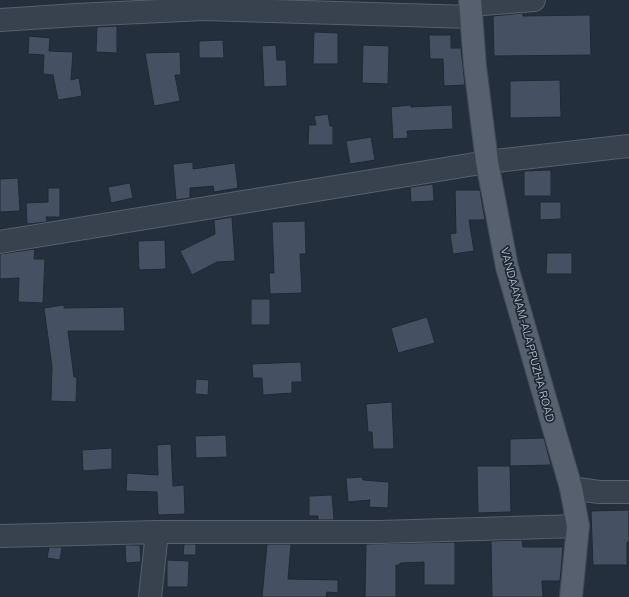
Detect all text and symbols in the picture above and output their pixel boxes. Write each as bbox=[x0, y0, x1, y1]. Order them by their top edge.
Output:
street label: VANDAANAM-ALAPPUZHA ROAD bbox=[497, 246, 557, 424]

